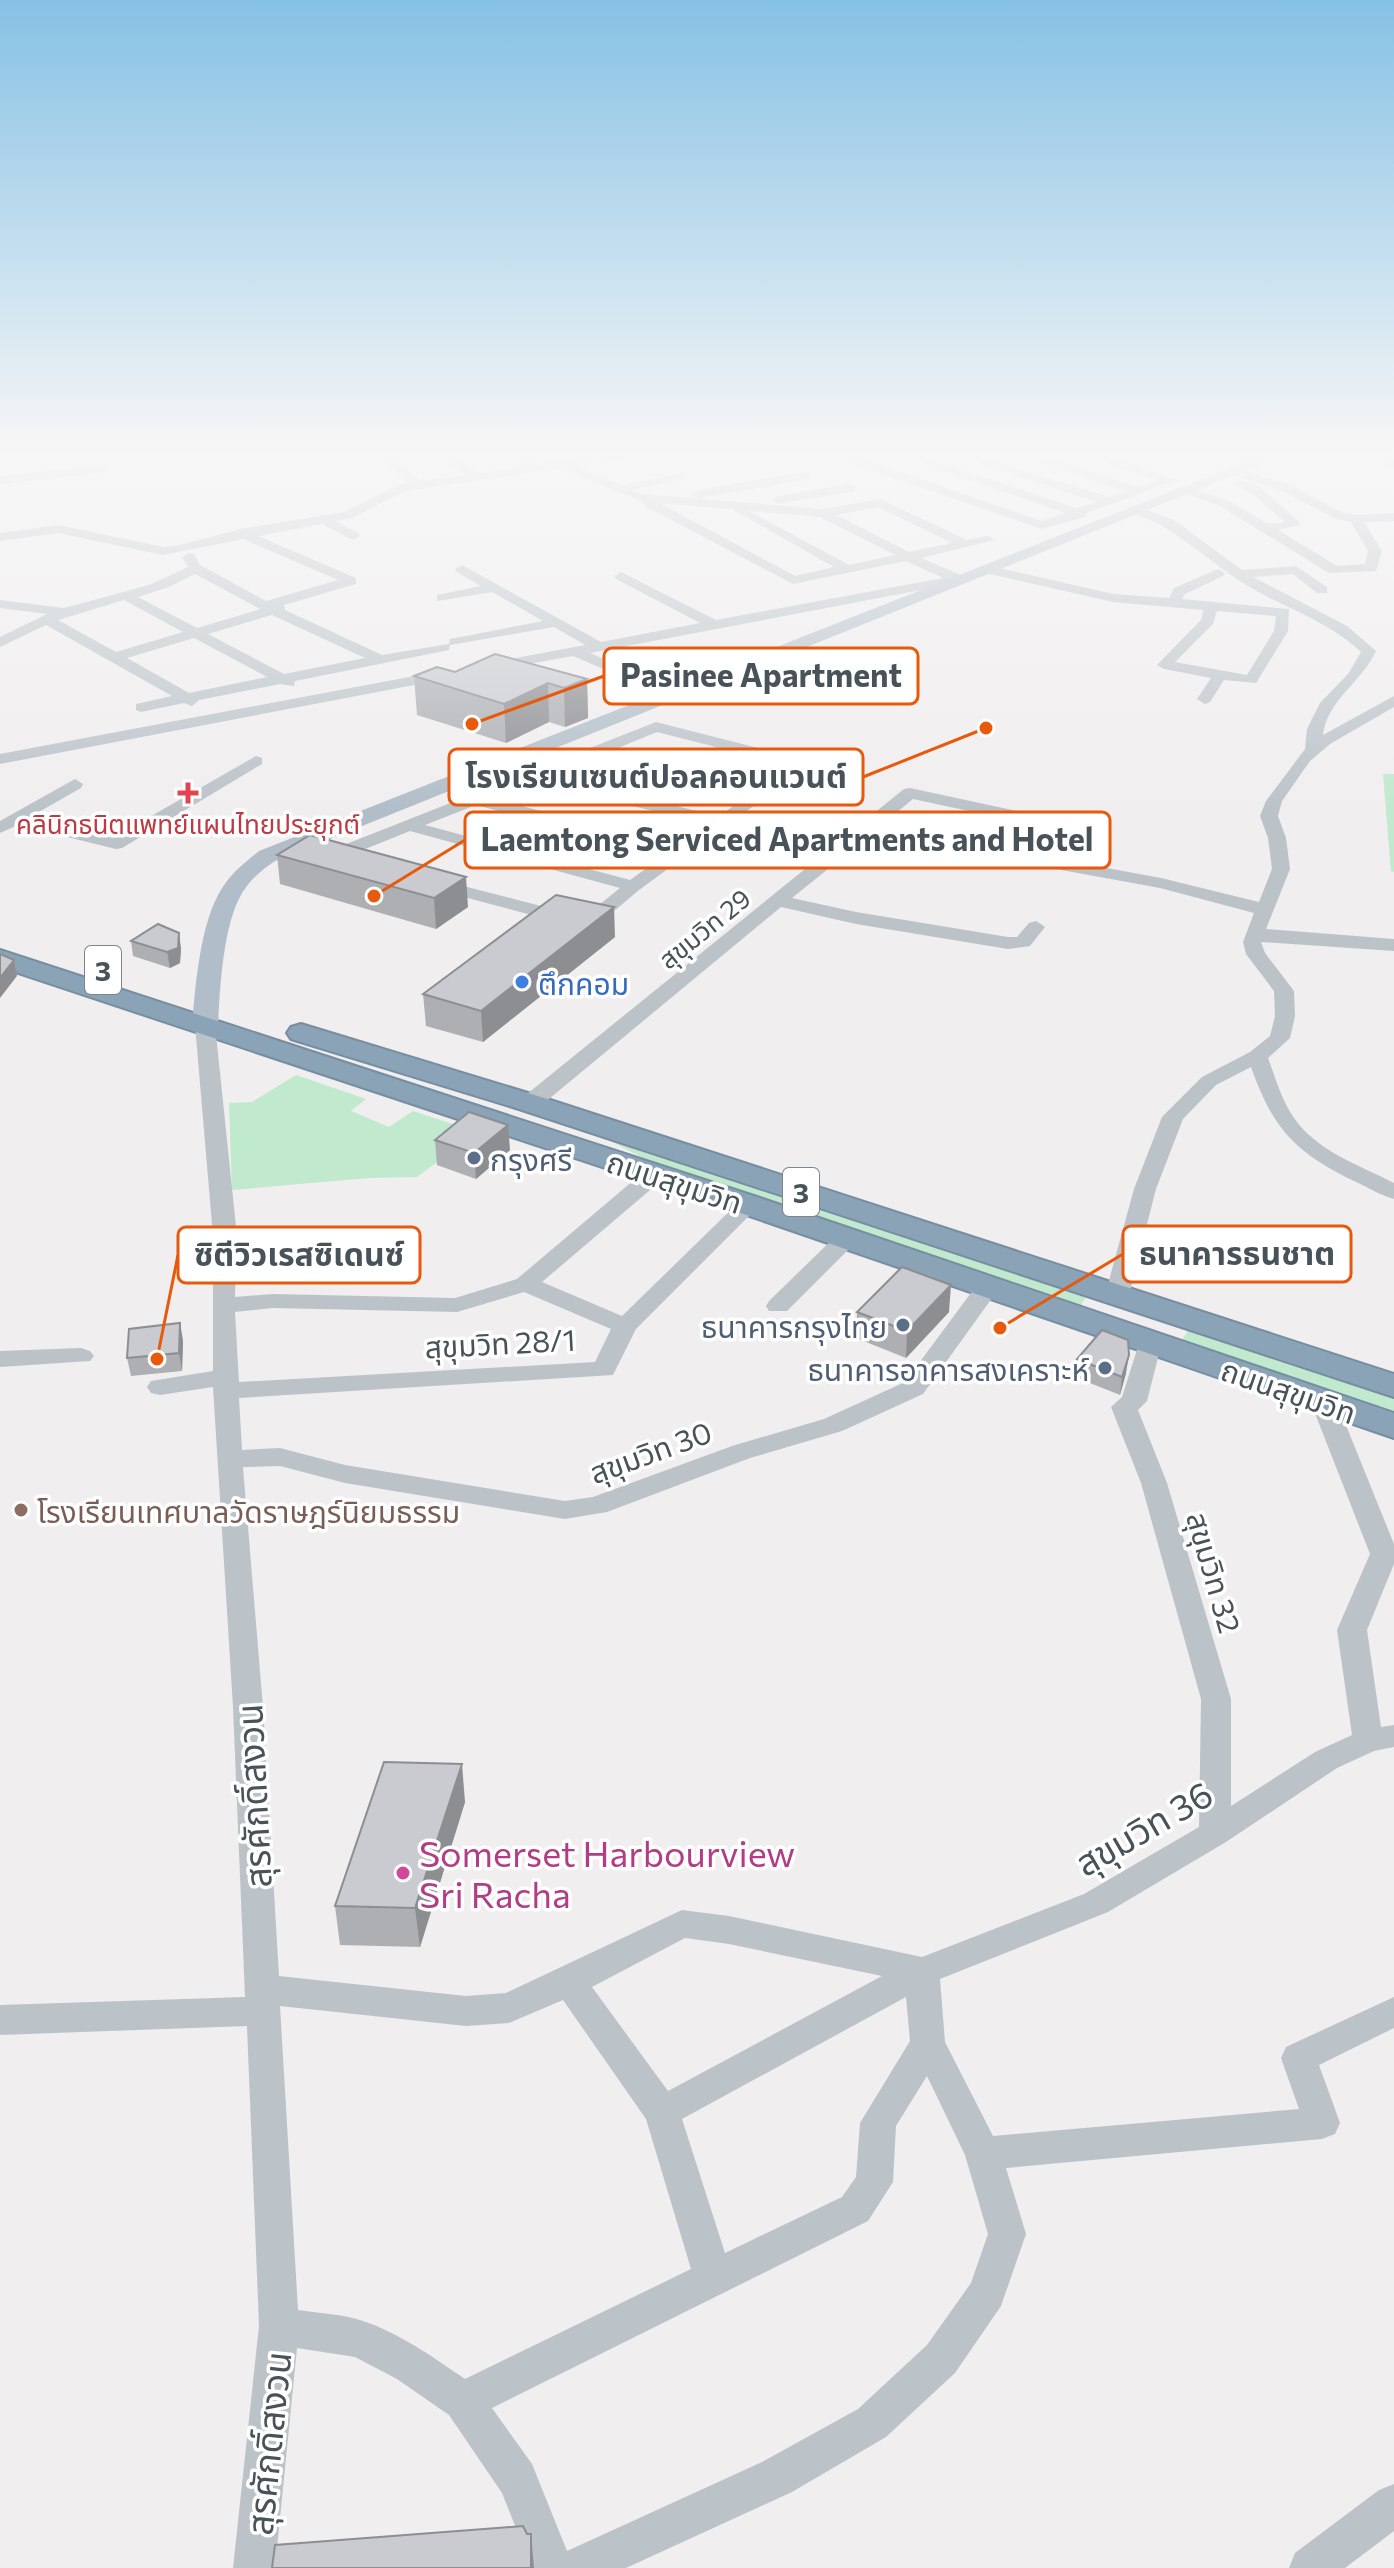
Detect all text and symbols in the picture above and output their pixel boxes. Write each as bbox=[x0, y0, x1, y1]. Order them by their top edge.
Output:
callout: Pasinee Apartment bbox=[604, 648, 918, 704]
text: Pasinee Apartment bbox=[620, 654, 902, 694]
callout: โรงเรียนเซนต์ปอลคอนแวนต์ bbox=[449, 749, 863, 805]
text: โรงเรียนเซนต์ปอลคอนแวนต์ bbox=[465, 755, 847, 795]
marker: คลินิกธนิตแพทย์แผนไทยประยุกต์ bbox=[177, 782, 199, 804]
place label: คลินิกธนิตแพทย์แผนไทยประยุกต์ bbox=[16, 808, 360, 841]
callout: Laemtong Serviced Apartments and Hotel bbox=[465, 812, 1110, 868]
text: Laemtong Serviced Apartments and Hotel bbox=[480, 818, 1094, 858]
street label: สุขุมวิท 29 bbox=[652, 882, 757, 976]
road number: 3 bbox=[85, 946, 121, 994]
place label: ตึกคอม bbox=[538, 964, 629, 1001]
marker: ตึกคอม bbox=[513, 973, 531, 991]
place label: กรุงศรี bbox=[490, 1140, 572, 1179]
street label: ถนนสุขุมวิท bbox=[602, 1142, 747, 1222]
marker: กรุงศรี bbox=[465, 1149, 483, 1167]
road number: 3 bbox=[783, 1168, 819, 1216]
callout: ธนาคารธนชาต bbox=[1123, 1226, 1351, 1282]
callout: ซิตีวิวเรสซิเดนซ์ bbox=[178, 1227, 420, 1283]
text: ธนาคารธนชาต bbox=[1139, 1232, 1335, 1272]
text: ซิตีวิวเรสซิเดนซ์ bbox=[194, 1233, 405, 1273]
place label: ธนาคารกรุงไทย bbox=[701, 1307, 887, 1346]
marker: ธนาคารกรุงไทย bbox=[894, 1316, 912, 1334]
street label: สุขุมวิท 28/1 bbox=[424, 1320, 577, 1366]
place label: ธนาคารอาคารสงเคราะห์ bbox=[807, 1350, 1090, 1387]
street label: ถนนสุขุมวิท bbox=[1216, 1350, 1361, 1432]
marker: ธนาคารอาคารสงเคราะห์ bbox=[1096, 1359, 1114, 1377]
street label: สุขุมวิท 30 bbox=[584, 1412, 717, 1492]
place label: โรงเรียนเทศบาลวัดราษฎร์นิยมธรรม bbox=[37, 1492, 460, 1529]
marker: โรงเรียนเทศบาลวัดราษฎร์นิยมธรรม bbox=[12, 1501, 30, 1519]
street label: สุขุมวิท 32 bbox=[1178, 1507, 1250, 1637]
street label: สุรศักดิ์สงวน bbox=[225, 1703, 281, 1889]
street label: สุขุมวิท 36 bbox=[1066, 1770, 1221, 1886]
place label: Somerset Harbourview Sri Racha bbox=[419, 1830, 795, 1915]
marker: Somerset Harbourview Sri Racha bbox=[394, 1864, 412, 1882]
street label: สุรศักดิ์สงวน bbox=[235, 2349, 300, 2537]

